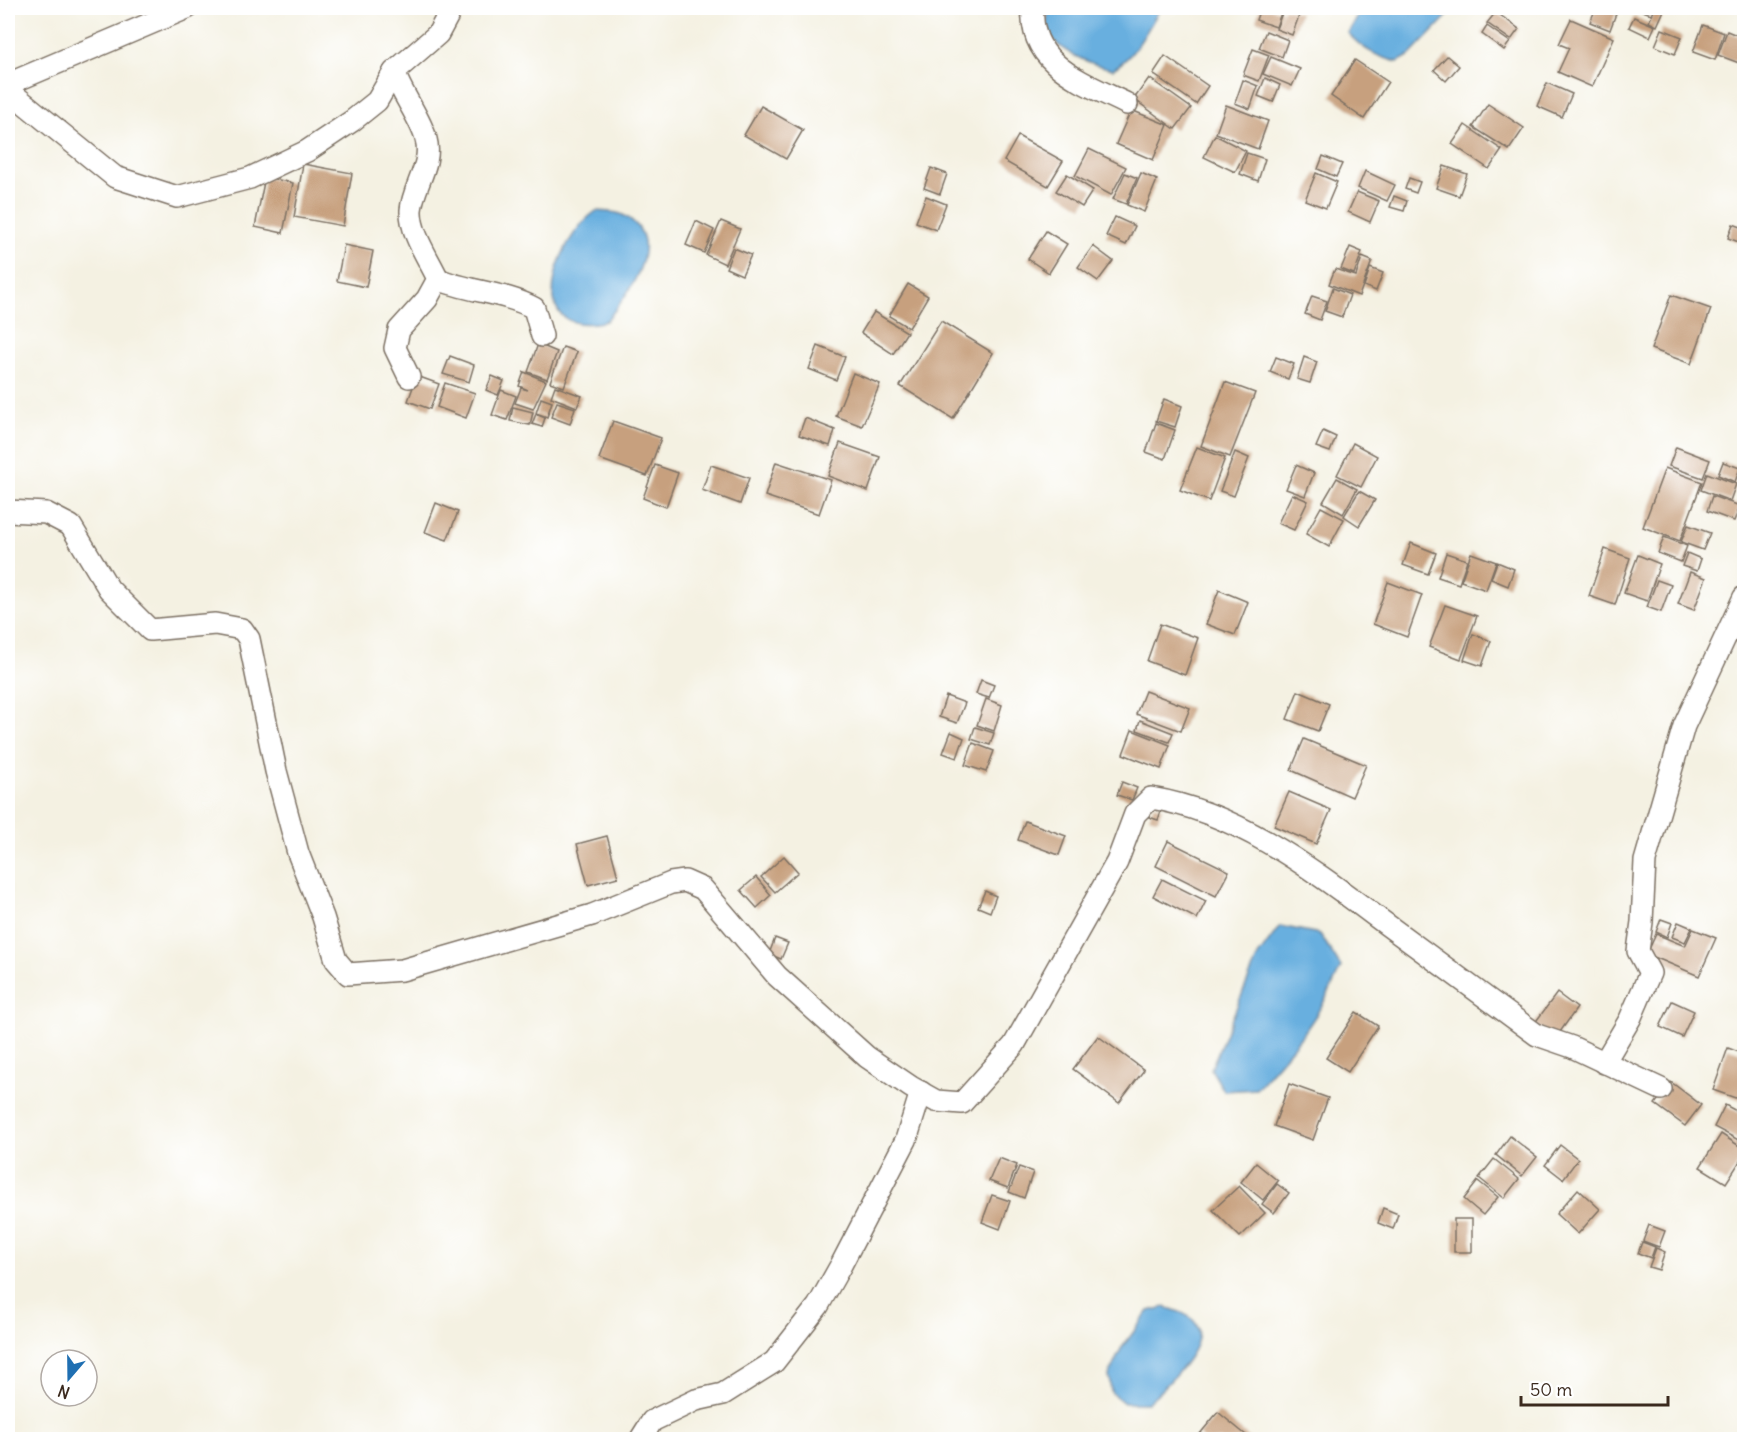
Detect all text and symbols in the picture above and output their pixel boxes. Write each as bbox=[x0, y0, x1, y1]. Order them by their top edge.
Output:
north arrow bbox=[39, 1348, 99, 1408]
scale bar bbox=[1521, 1369, 1668, 1407]
text: 50 m bbox=[1530, 1378, 1572, 1401]
text: N bbox=[55, 1381, 72, 1403]

